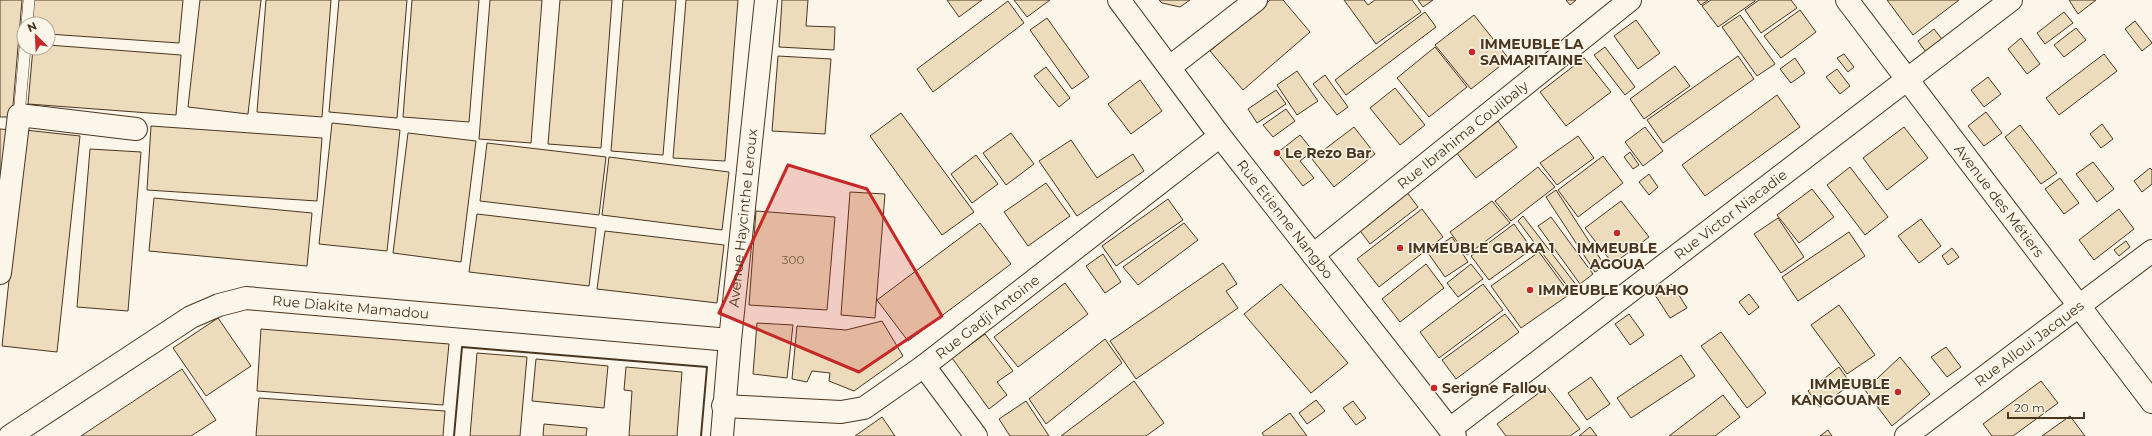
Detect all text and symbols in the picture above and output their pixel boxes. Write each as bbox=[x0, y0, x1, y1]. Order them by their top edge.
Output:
north arrow bbox=[16, 16, 56, 56]
text: N bbox=[25, 19, 39, 35]
place label: IMMEUBLE LA SAMARITAINE bbox=[1480, 35, 1584, 69]
marker: IMMEUBLE LA SAMARITAINE bbox=[1467, 47, 1477, 57]
street label: Rue Ibrahima Coulibaly bbox=[1393, 76, 1532, 193]
street label: Avenue Haycinthe Leroux bbox=[725, 127, 761, 308]
street label: Avenue des Métiers bbox=[1951, 141, 2048, 261]
place label: Le Rezo Bar bbox=[1285, 144, 1371, 162]
marker: Le Rezo Bar bbox=[1272, 148, 1282, 158]
street label: Rue Etienne Nangbo bbox=[1233, 156, 1338, 283]
street label: Rue Victor Niacadie bbox=[1670, 166, 1791, 264]
marker: IMMEUBLE AGOUA bbox=[1612, 228, 1622, 238]
place label: IMMEUBLE GBAKA 1 bbox=[1408, 239, 1555, 257]
place label: IMMEUBLE AGOUA bbox=[1577, 239, 1657, 273]
marker: IMMEUBLE GBAKA 1 bbox=[1395, 243, 1405, 253]
house number: 300 bbox=[782, 252, 804, 267]
street label: Rue Gadji Antoine bbox=[932, 271, 1043, 363]
place label: IMMEUBLE KOUAHO bbox=[1538, 281, 1689, 299]
marker: IMMEUBLE KOUAHO bbox=[1525, 285, 1535, 295]
street label: Rue Diakite Mamadou bbox=[271, 291, 430, 323]
street label: Rue Alloui Jacques bbox=[1971, 296, 2087, 390]
place label: IMMEUBLE KANGOUAME bbox=[1791, 375, 1890, 409]
place label: Serigne Fallou bbox=[1442, 379, 1547, 397]
marker: Serigne Fallou bbox=[1429, 383, 1439, 393]
marker: IMMEUBLE KANGOUAME bbox=[1893, 387, 1903, 397]
scale bar bbox=[2008, 394, 2084, 420]
text: 20 m bbox=[2014, 400, 2045, 415]

